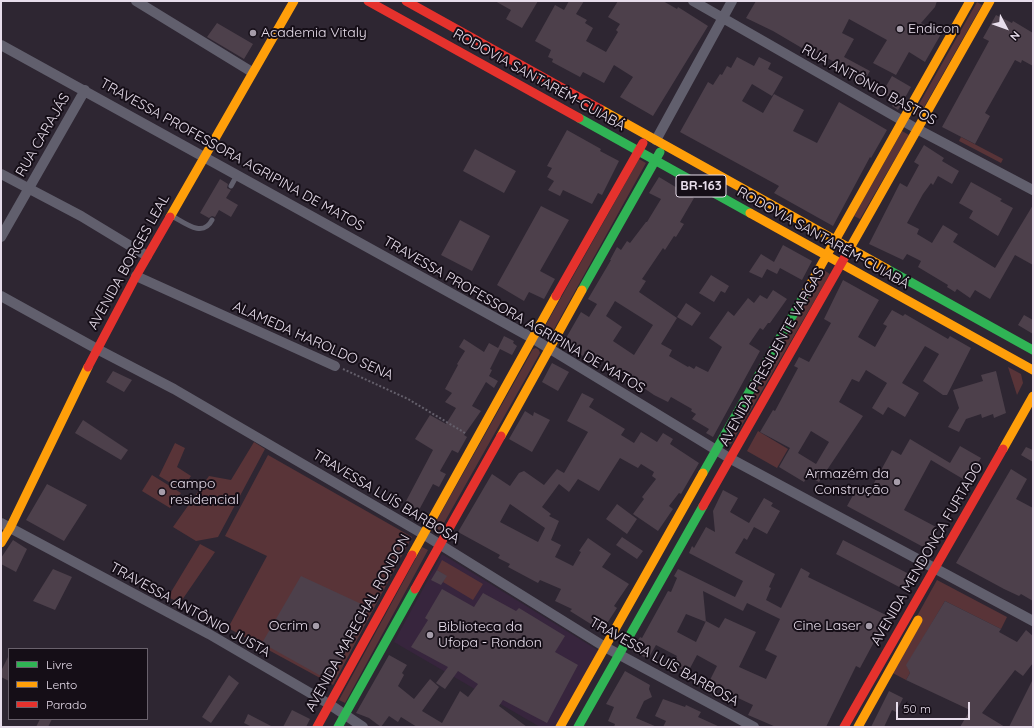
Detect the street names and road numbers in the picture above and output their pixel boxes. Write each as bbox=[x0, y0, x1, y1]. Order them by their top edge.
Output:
street label: RODOVIA SANTARÉM-CUIABÁ bbox=[450, 26, 628, 134]
street label: RUA ANTÔNIO BASTOS bbox=[799, 41, 939, 129]
street label: TRAVESSA PROFESSORA AGRIPINA DE MATOS bbox=[97, 75, 367, 235]
street label: RUA CARAJÁS bbox=[12, 90, 74, 180]
road number: BR-163 bbox=[676, 175, 726, 197]
street label: RODOVIA SANTARÉM-CUIABÁ bbox=[734, 184, 912, 292]
street label: AVENIDA BORGES LEAL bbox=[85, 191, 173, 333]
street label: TRAVESSA PROFESSORA AGRIPINA DE MATOS bbox=[380, 233, 648, 397]
street label: AVENIDA PRESIDENTE VARGAS bbox=[716, 265, 828, 449]
street label: ALAMEDA HAROLDO SENA bbox=[230, 298, 396, 384]
street label: TRAVESSA LUÍS BARBOSA bbox=[310, 447, 462, 547]
street label: AVENIDA MENDONÇA FURTADO bbox=[867, 459, 987, 649]
street label: AVENIDA MARECHAL RONDON bbox=[302, 531, 414, 715]
street label: TRAVESSA ANTÔNIO JUSTA bbox=[107, 559, 273, 661]
street label: TRAVESSA LUÍS BARBOSA bbox=[586, 614, 742, 710]

